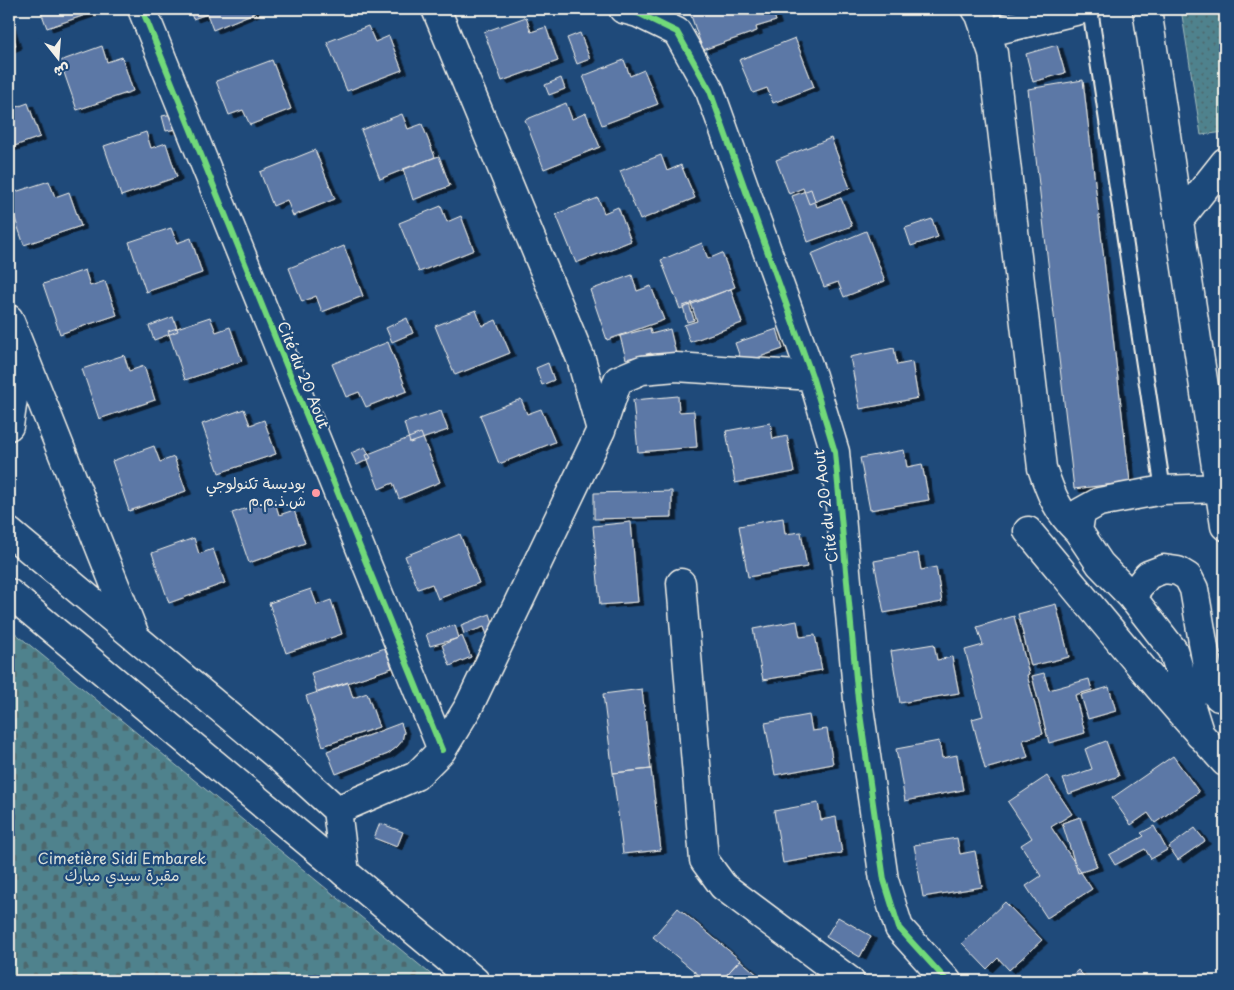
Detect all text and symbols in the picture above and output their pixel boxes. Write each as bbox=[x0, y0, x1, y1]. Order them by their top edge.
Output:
north arrow bbox=[32, 32, 82, 82]
text: ش bbox=[52, 59, 72, 83]
street label: Cité du 20 Aout bbox=[272, 317, 336, 432]
street label: Cité du 20 Aout bbox=[806, 448, 843, 564]
place label: بوديسة تكنولوجي ش.ذ.م.م bbox=[206, 471, 306, 512]
marker: بوديسة تكنولوجي ش.ذ.م.م bbox=[310, 487, 322, 499]
park label: Cimetière Sidi Embarek مقبرة سيدي مبارك bbox=[37, 846, 207, 887]

